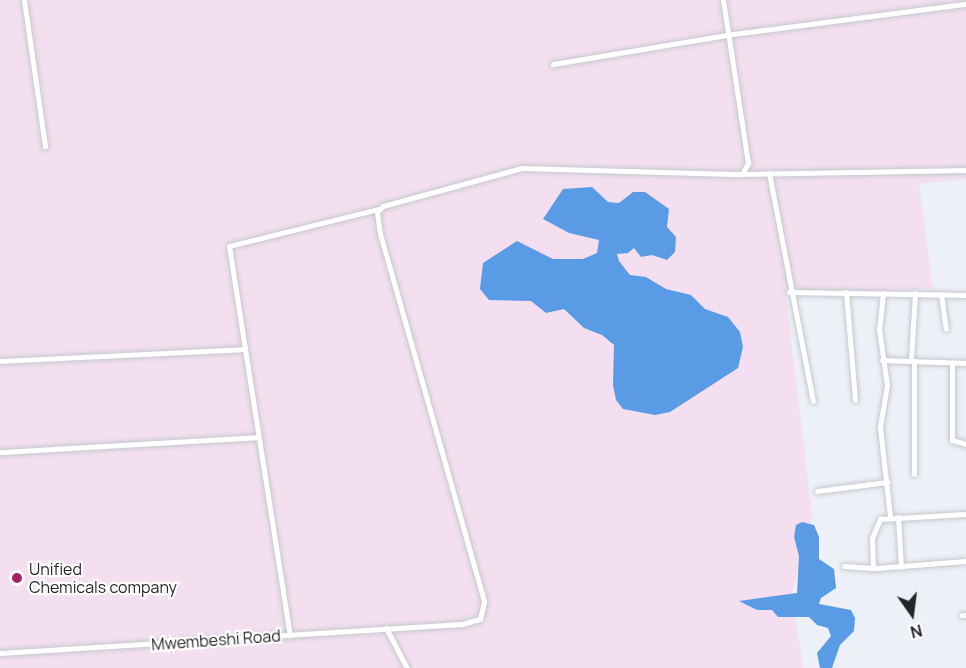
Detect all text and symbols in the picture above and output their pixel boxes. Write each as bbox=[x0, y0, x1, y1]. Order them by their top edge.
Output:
place label: Unified Chemicals company bbox=[29, 559, 177, 597]
marker: Unified Chemicals company bbox=[10, 571, 24, 585]
north arrow bbox=[882, 584, 942, 644]
text: N bbox=[908, 619, 925, 644]
street label: Mwembeshi Road bbox=[151, 626, 281, 654]

